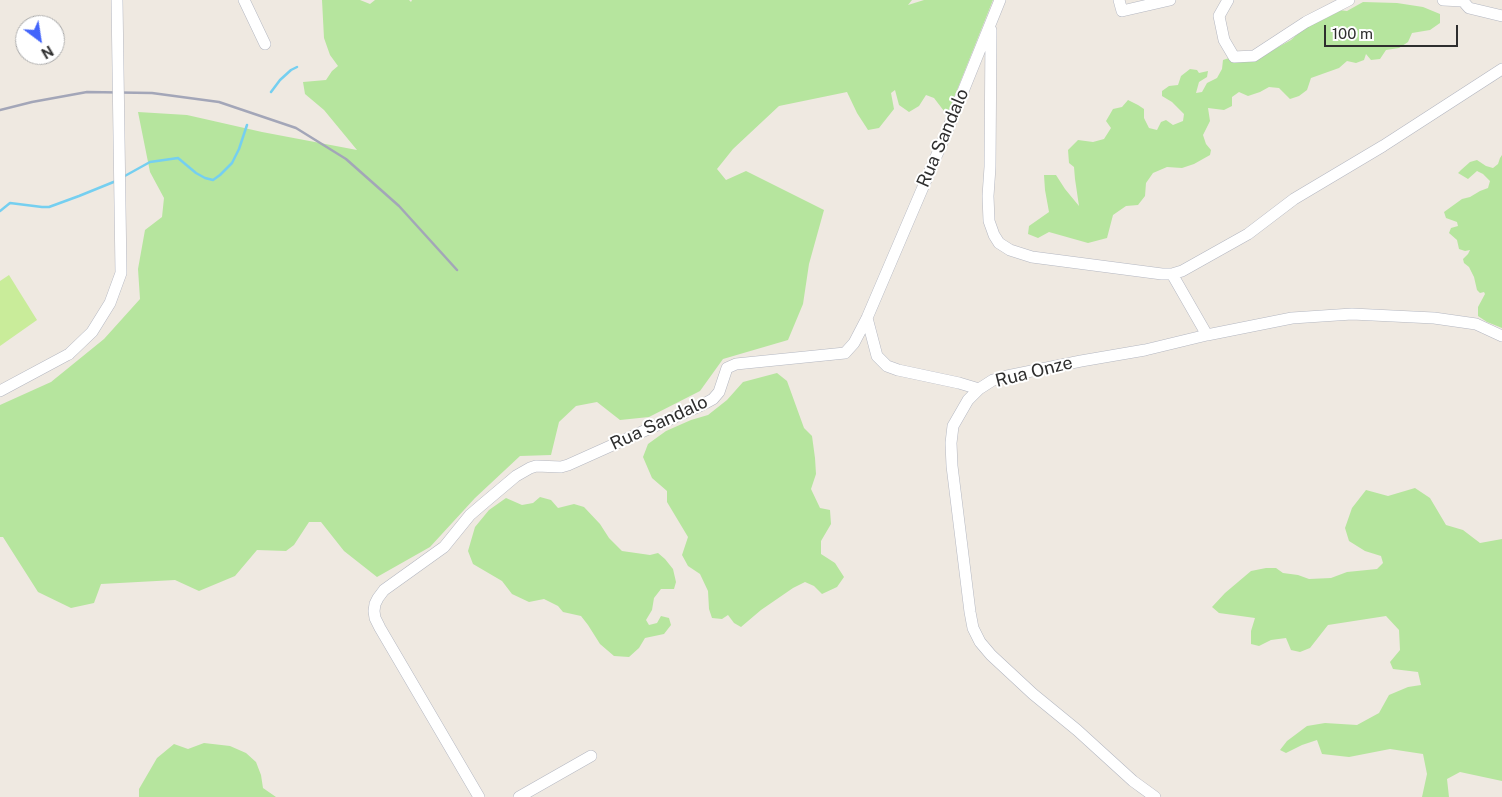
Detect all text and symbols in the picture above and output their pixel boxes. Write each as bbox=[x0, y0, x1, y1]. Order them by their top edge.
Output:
north arrow bbox=[15, 15, 65, 65]
scale bar bbox=[1327, 15, 1461, 47]
text: 100 m bbox=[1332, 25, 1373, 42]
text: N bbox=[38, 42, 56, 62]
street label: Rua Sandalo bbox=[913, 85, 973, 191]
street label: Rua Onze bbox=[993, 352, 1075, 392]
street label: Rua Sandalo bbox=[607, 391, 711, 455]

